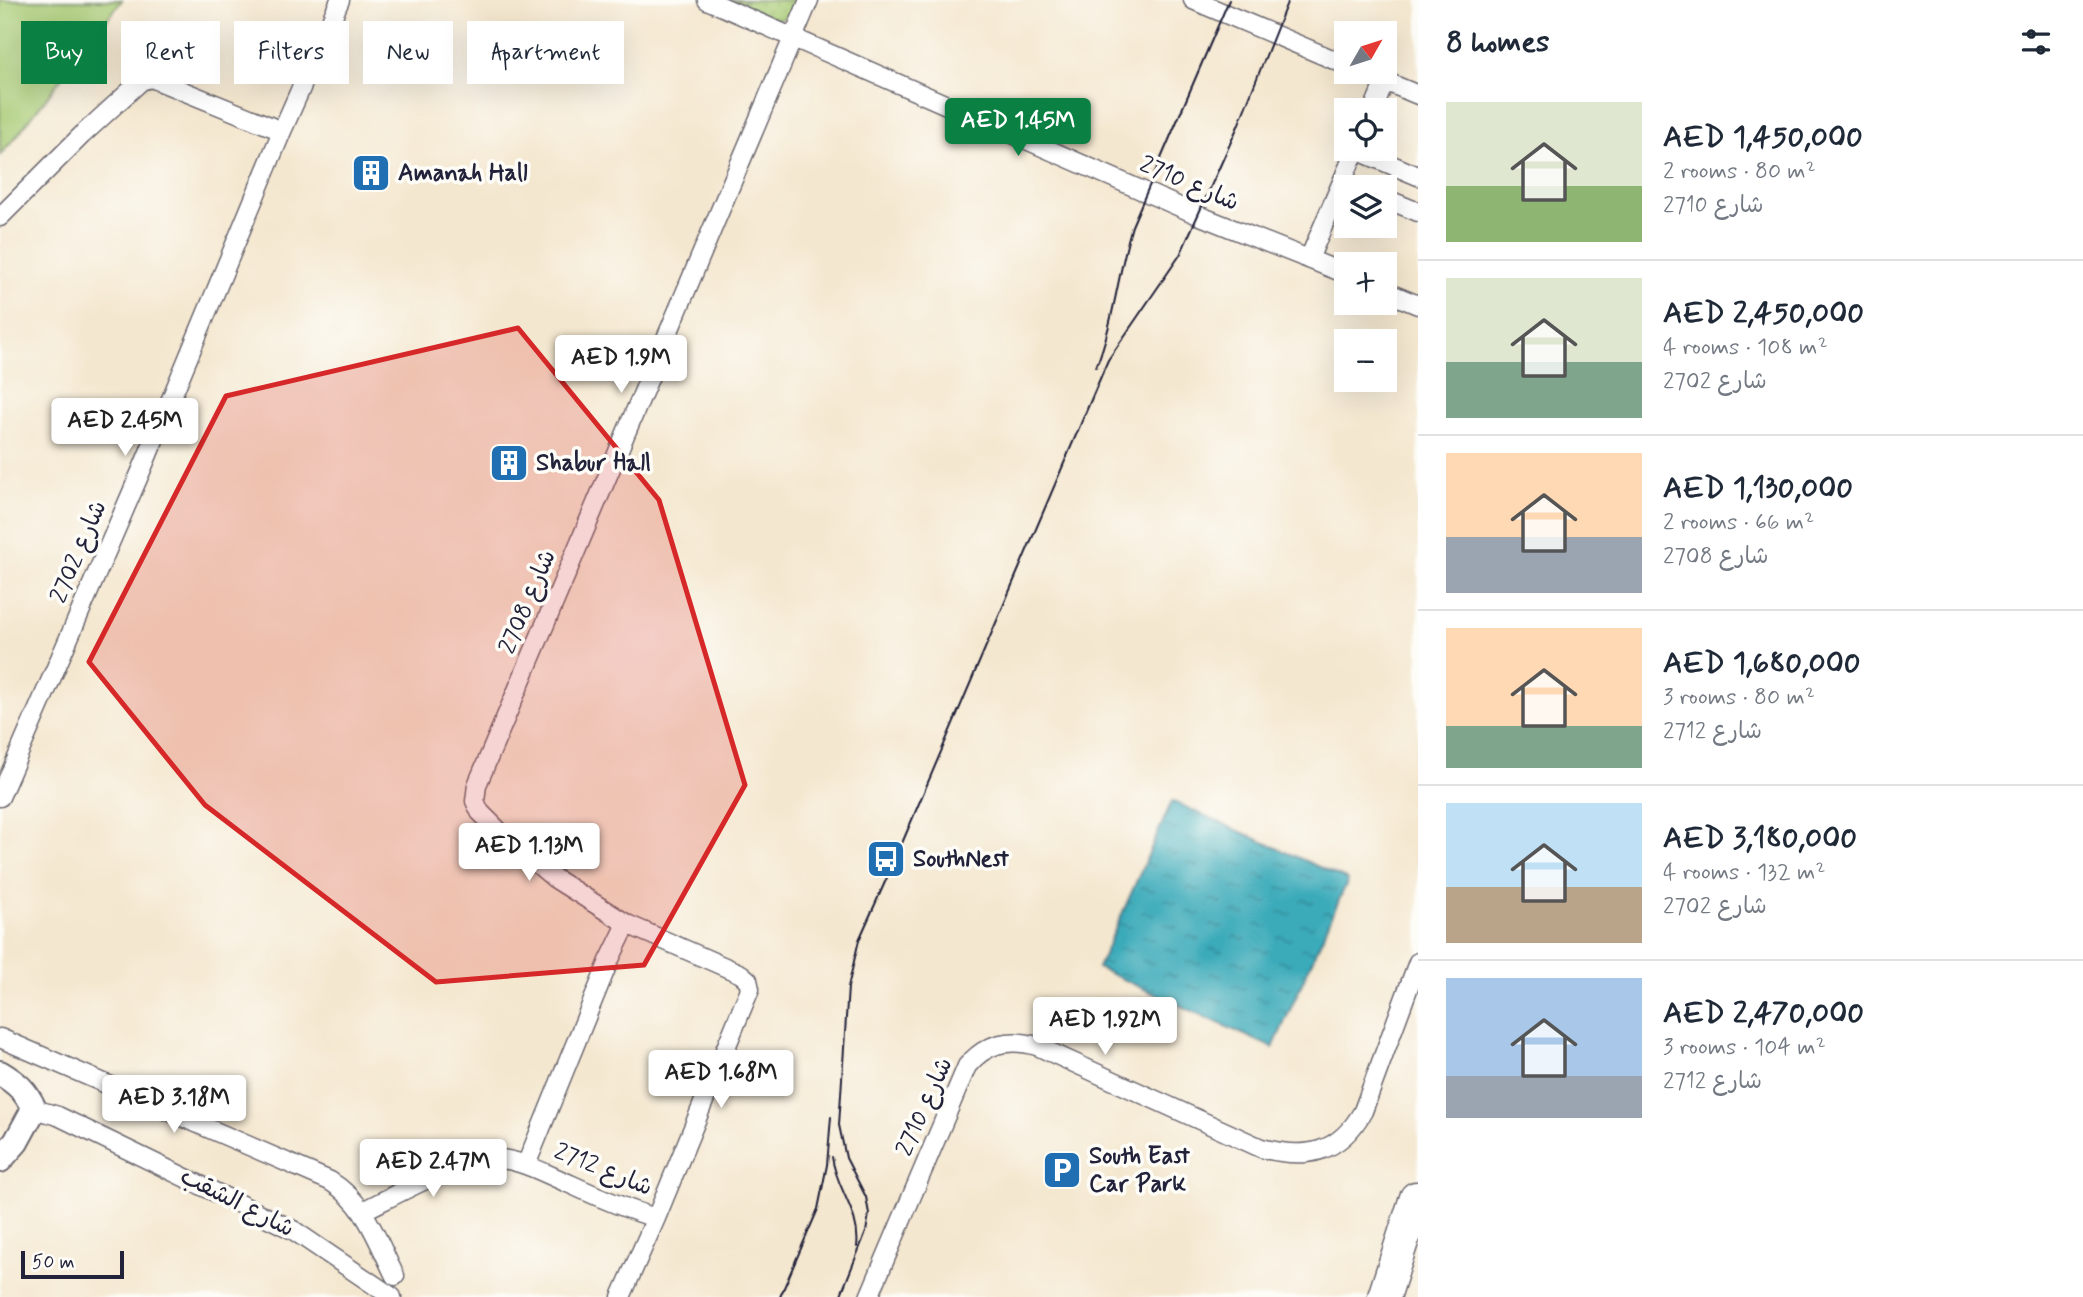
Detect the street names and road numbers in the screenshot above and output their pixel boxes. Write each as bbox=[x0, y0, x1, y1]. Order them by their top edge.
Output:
street label: شارع 2710 bbox=[1135, 149, 1243, 219]
street label: شارع 2702 bbox=[44, 496, 114, 608]
street label: شارع 2708 bbox=[492, 545, 564, 659]
street label: شارع 2710 bbox=[889, 1053, 961, 1161]
street label: شارع 2712 bbox=[549, 1136, 657, 1204]
street label: شارع الشقب bbox=[175, 1161, 299, 1245]

